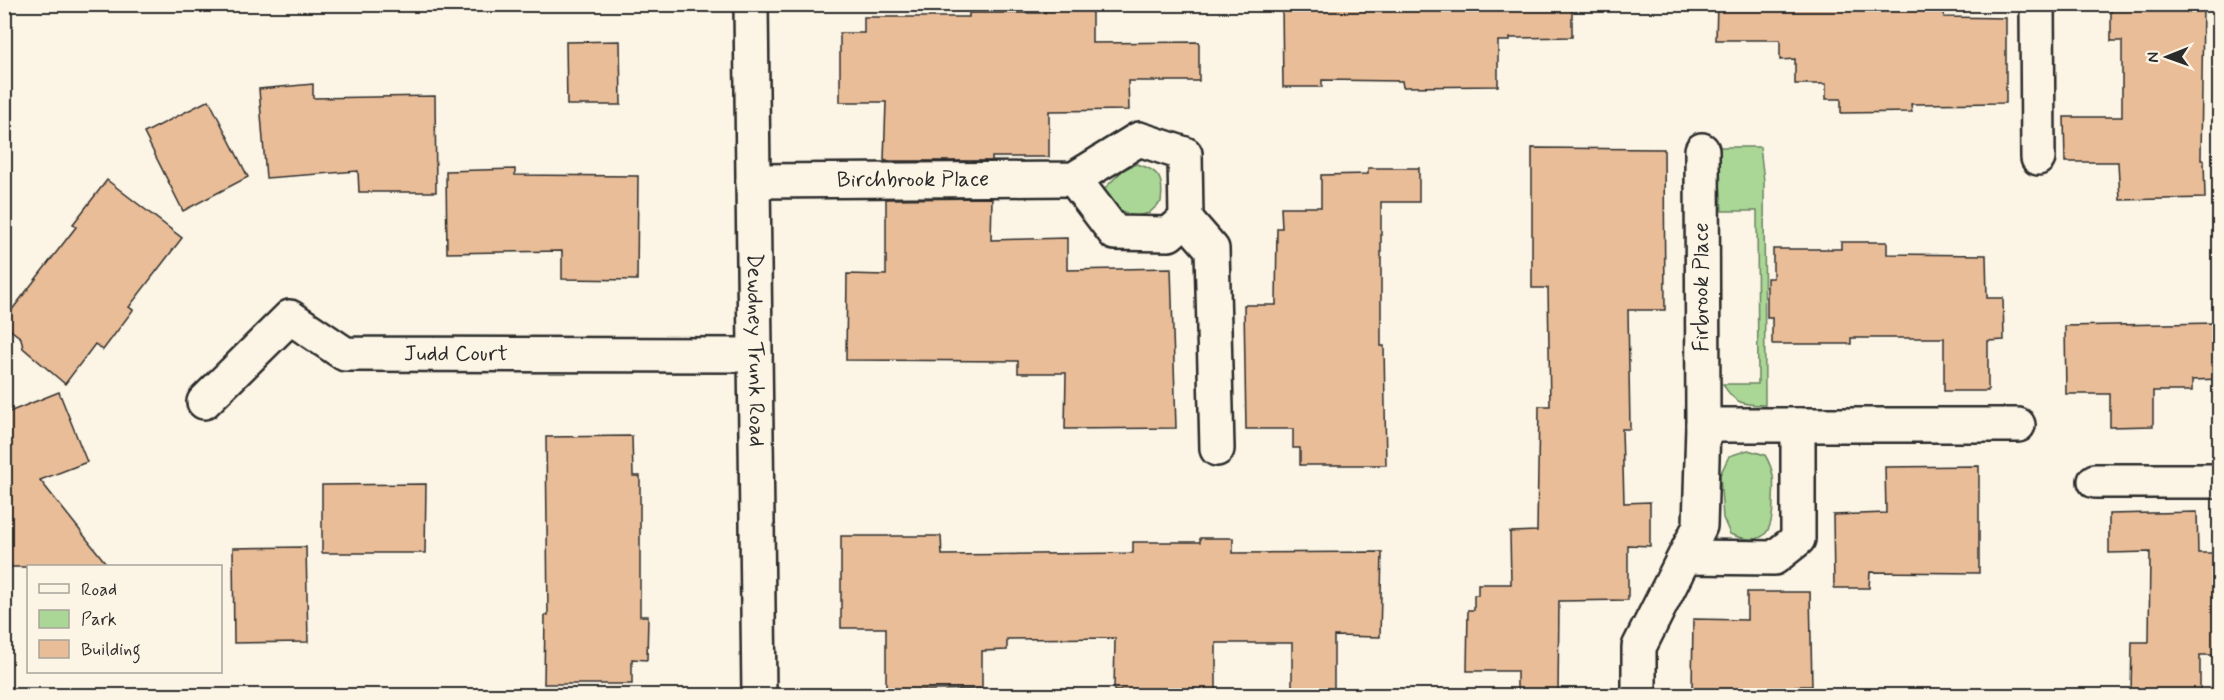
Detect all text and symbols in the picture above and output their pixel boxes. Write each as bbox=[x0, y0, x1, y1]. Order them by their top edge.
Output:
north arrow bbox=[2137, 27, 2197, 87]
text: N bbox=[2143, 52, 2164, 63]
street label: Birchbrook Place bbox=[837, 166, 989, 194]
street label: Firbrook Place bbox=[1688, 222, 1716, 352]
street label: Dewdney Trunk Road bbox=[740, 253, 770, 447]
street label: Judd Court bbox=[404, 340, 508, 368]
legend bbox=[27, 565, 222, 673]
text: Road bbox=[81, 578, 117, 602]
text: Park bbox=[81, 608, 117, 632]
text: Building bbox=[81, 638, 141, 664]

